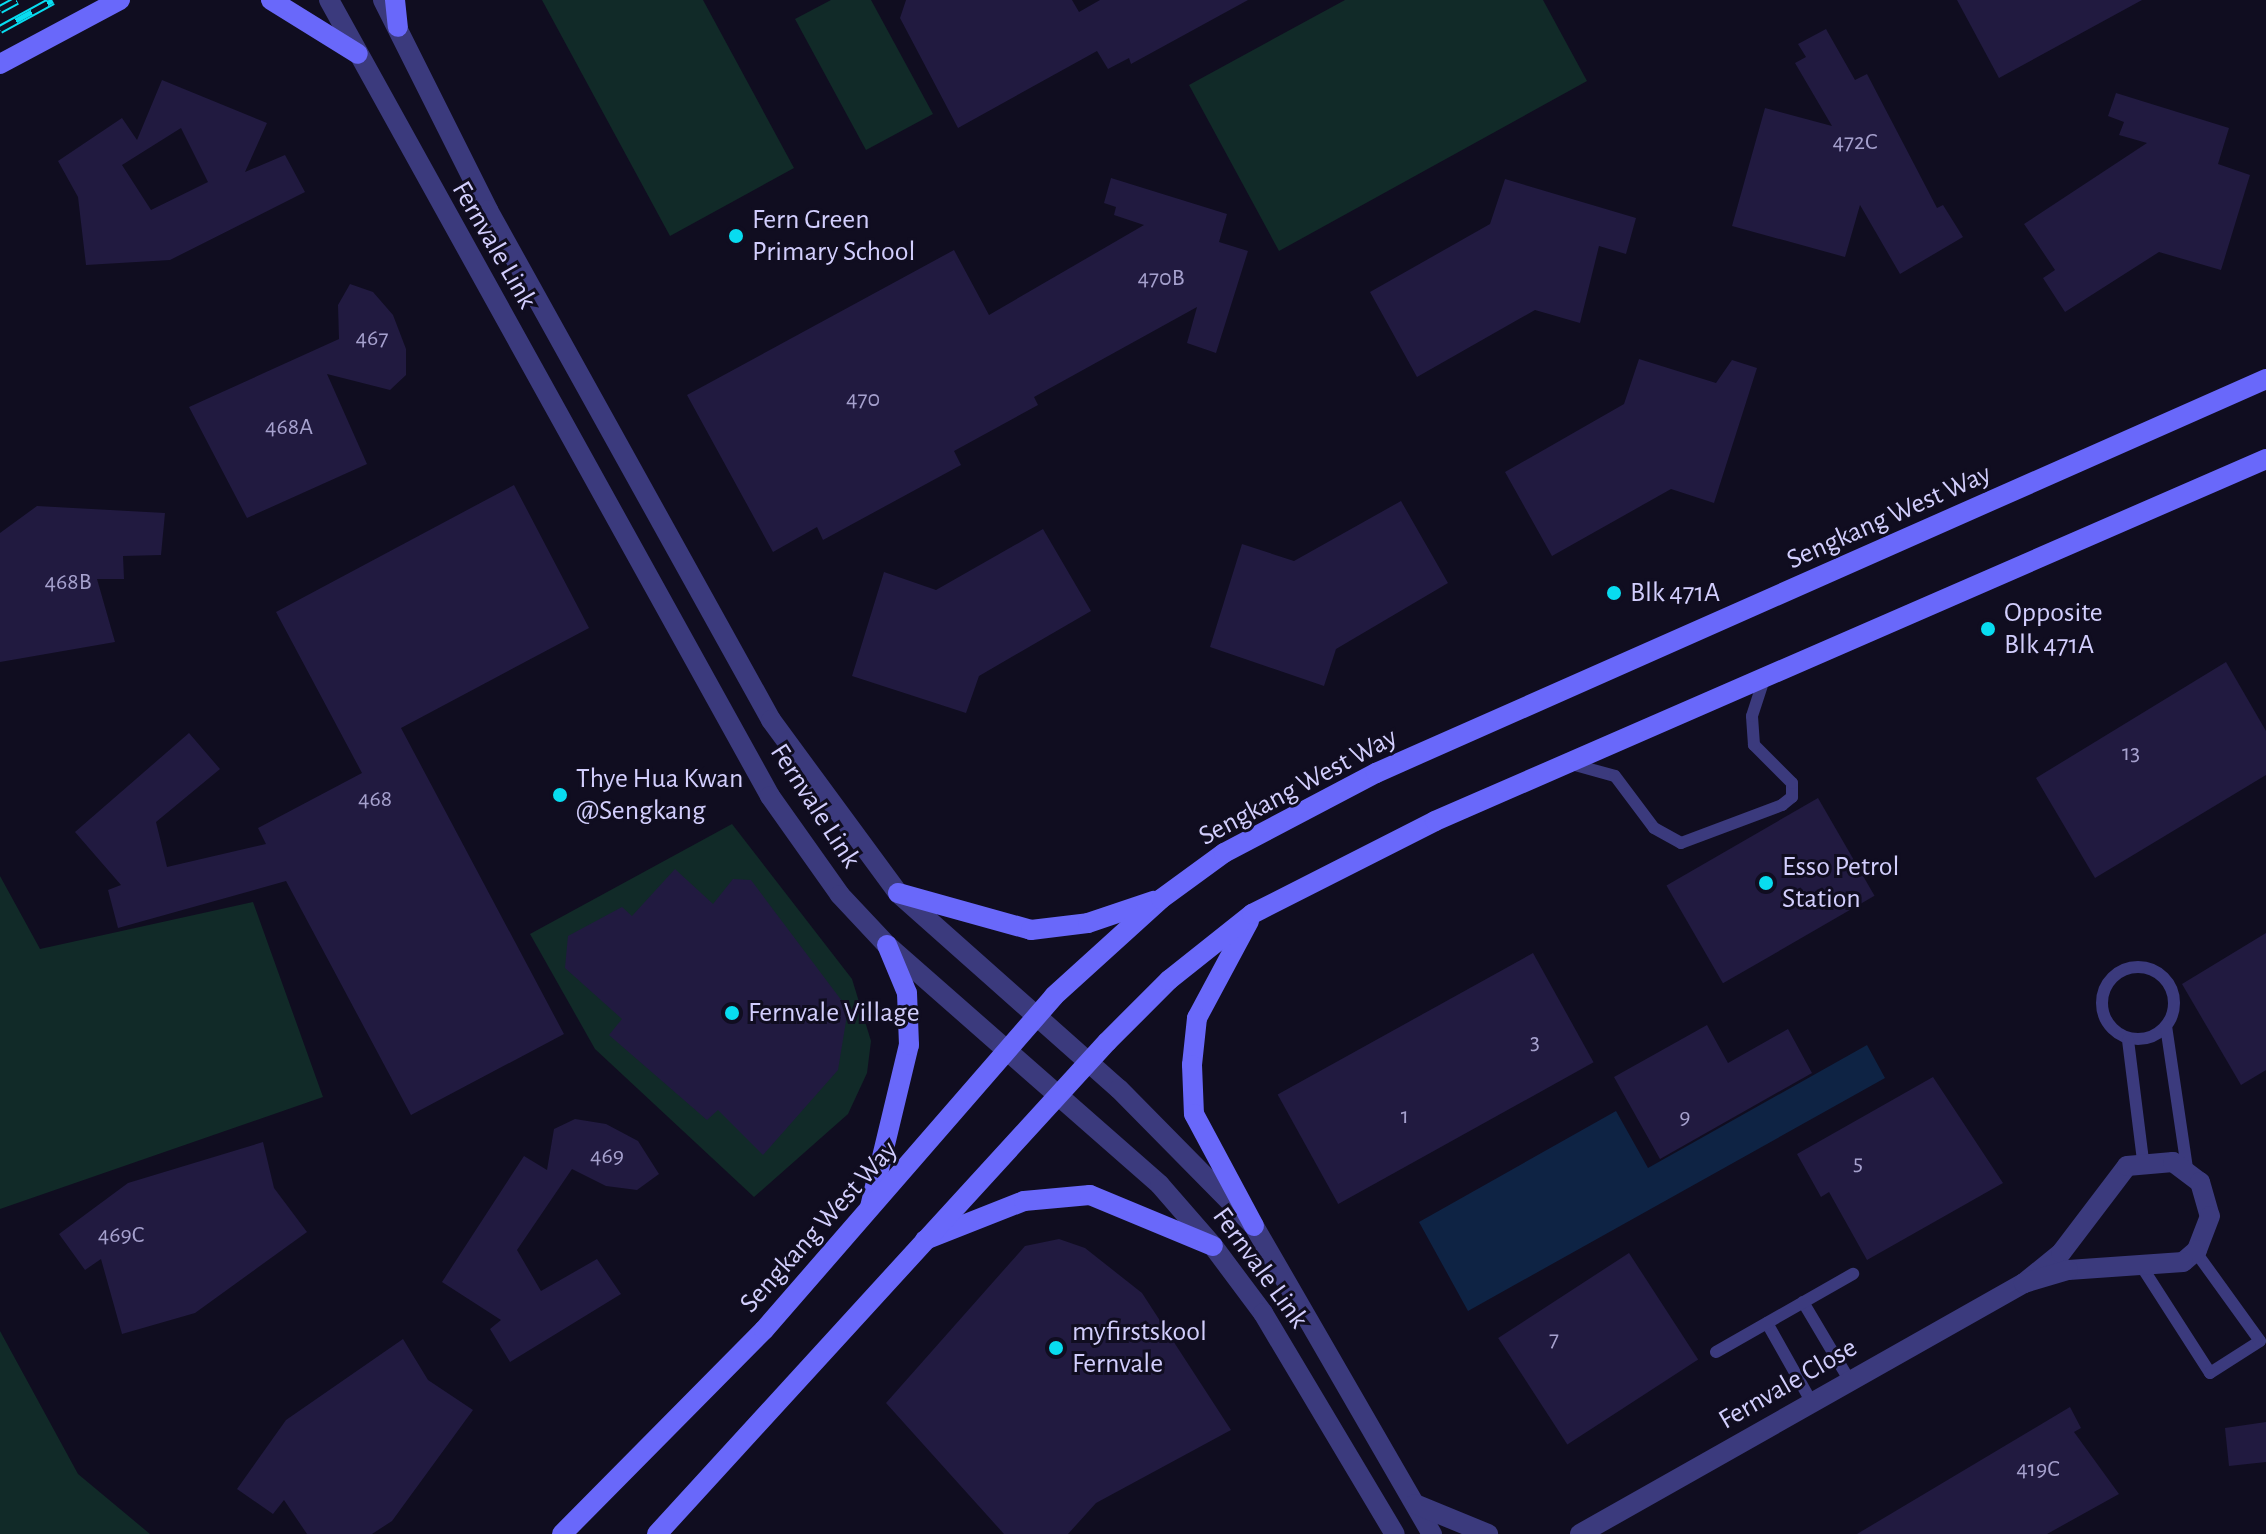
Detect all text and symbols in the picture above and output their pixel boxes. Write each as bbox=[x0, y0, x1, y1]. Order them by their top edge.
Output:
house number: 472C bbox=[1833, 129, 1877, 157]
street label: Fernvale Link bbox=[444, 175, 544, 315]
place label: Fern Green Primary School bbox=[752, 203, 915, 269]
marker: Fern Green Primary School bbox=[727, 227, 745, 245]
house number: 470B bbox=[1137, 265, 1185, 293]
house number: 467 bbox=[356, 325, 388, 353]
house number: 470 bbox=[846, 386, 880, 414]
house number: 468A bbox=[265, 414, 313, 442]
street label: Sengkang West Way bbox=[1782, 457, 1996, 577]
house number: 468B bbox=[44, 569, 92, 597]
place label: Blk 471A bbox=[1630, 576, 1720, 610]
marker: Blk 471A bbox=[1605, 584, 1623, 602]
place label: Opposite Blk 471A bbox=[2004, 596, 2103, 662]
marker: Opposite Blk 471A bbox=[1979, 620, 1997, 638]
street label: Sengkang West Way bbox=[1193, 721, 1403, 853]
street label: Fernvale Link bbox=[762, 738, 868, 874]
house number: 13 bbox=[2122, 740, 2140, 768]
place label: Thye Hua Kwan @Sengkang bbox=[576, 762, 743, 828]
house number: 468 bbox=[358, 786, 392, 814]
marker: Thye Hua Kwan @Sengkang bbox=[551, 786, 569, 804]
place label: Esso Petrol Station bbox=[1782, 850, 1899, 916]
marker: Esso Petrol Station bbox=[1757, 874, 1775, 892]
place label: Fernvale Village bbox=[748, 996, 920, 1030]
marker: Fernvale Village bbox=[723, 1004, 741, 1022]
house number: 3 bbox=[1530, 1029, 1540, 1057]
house number: 1 bbox=[1401, 1103, 1409, 1131]
house number: 9 bbox=[1679, 1104, 1691, 1132]
street label: Sengkang West Way bbox=[733, 1134, 905, 1320]
house number: 469 bbox=[590, 1143, 624, 1171]
house number: 5 bbox=[1853, 1150, 1863, 1178]
street label: Fernvale Link bbox=[1205, 1201, 1315, 1335]
house number: 469C bbox=[98, 1222, 144, 1250]
place label: myfirstskool Fernvale bbox=[1072, 1315, 1207, 1381]
house number: 7 bbox=[1549, 1326, 1559, 1354]
street label: Fernvale Close bbox=[1713, 1331, 1863, 1437]
marker: myfirstskool Fernvale bbox=[1047, 1339, 1065, 1357]
house number: 419C bbox=[2016, 1456, 2060, 1484]

